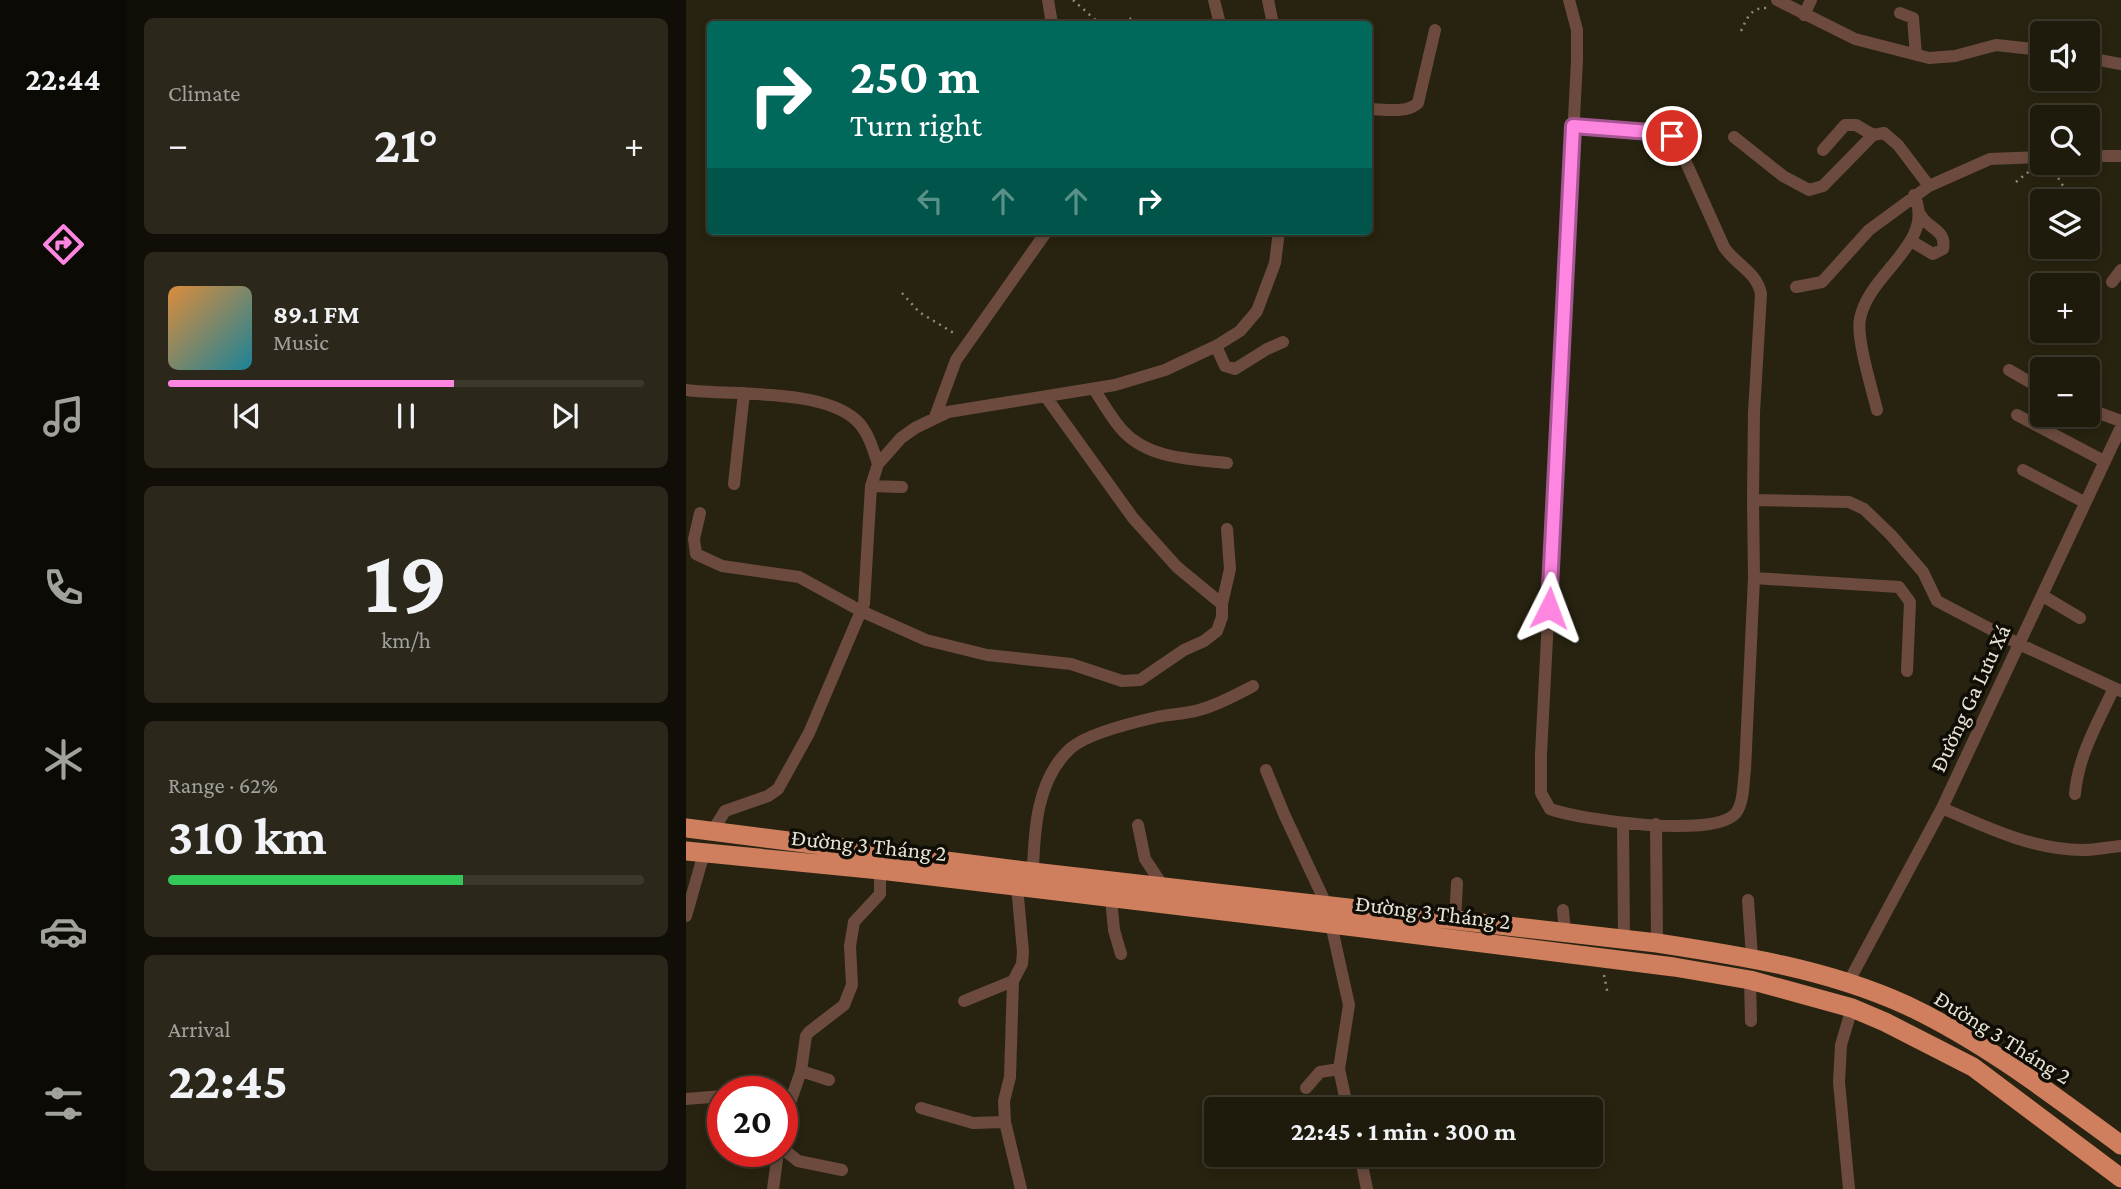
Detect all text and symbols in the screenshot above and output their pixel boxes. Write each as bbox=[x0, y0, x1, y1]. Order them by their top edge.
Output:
map controls bbox=[2030, 21, 2100, 427]
button: sound bbox=[2030, 21, 2100, 91]
icon: right bbox=[735, 49, 826, 140]
text: 250 m bbox=[850, 49, 980, 104]
text: 22:44 bbox=[25, 61, 101, 97]
text: Climate bbox=[168, 80, 240, 106]
button: search bbox=[2030, 105, 2100, 175]
pin bbox=[1642, 106, 1702, 166]
text: Turn right bbox=[850, 107, 982, 143]
text: 21° bbox=[374, 115, 438, 173]
icon: arrive bbox=[1653, 117, 1691, 155]
text: − bbox=[168, 123, 188, 165]
text: + bbox=[624, 123, 644, 165]
icon: left bbox=[911, 182, 949, 220]
icon: ahead bbox=[984, 182, 1022, 220]
icon: ahead bbox=[1057, 182, 1095, 220]
icon: right bbox=[1130, 182, 1168, 220]
button: layers bbox=[2030, 189, 2100, 259]
icon: directions bbox=[39, 220, 88, 269]
button: + bbox=[2030, 273, 2100, 343]
text: 89.1 FM bbox=[273, 300, 360, 329]
text: Music bbox=[273, 329, 329, 355]
button: − bbox=[2030, 357, 2100, 427]
icon: music bbox=[39, 392, 88, 441]
icon: previous bbox=[228, 397, 266, 435]
icon: pause bbox=[387, 397, 425, 435]
icon: next bbox=[546, 397, 584, 435]
text: 19 bbox=[364, 530, 448, 632]
icon: phone bbox=[39, 563, 88, 612]
position arrow bbox=[1512, 571, 1586, 645]
street label: Đường Ga Lưu Xá bbox=[1924, 620, 2016, 776]
text: km/h bbox=[381, 627, 431, 653]
icon: climate bbox=[39, 735, 88, 784]
text: Range · 62% bbox=[168, 772, 278, 798]
text: 310 km bbox=[168, 807, 327, 865]
street label: Đường 3 Tháng 2 bbox=[790, 824, 948, 866]
street label: Đường 3 Tháng 2 bbox=[1354, 890, 1512, 934]
icon: car bbox=[39, 907, 88, 956]
street label: Đường 3 Tháng 2 bbox=[1930, 985, 2076, 1089]
text: Arrival bbox=[168, 1016, 231, 1042]
text: 22:45 bbox=[168, 1051, 288, 1109]
speed limit sign: 20 bbox=[707, 1076, 798, 1167]
icon: filters bbox=[39, 1079, 88, 1128]
text: 22:45 · 1 min · 300 m bbox=[1291, 1117, 1516, 1146]

